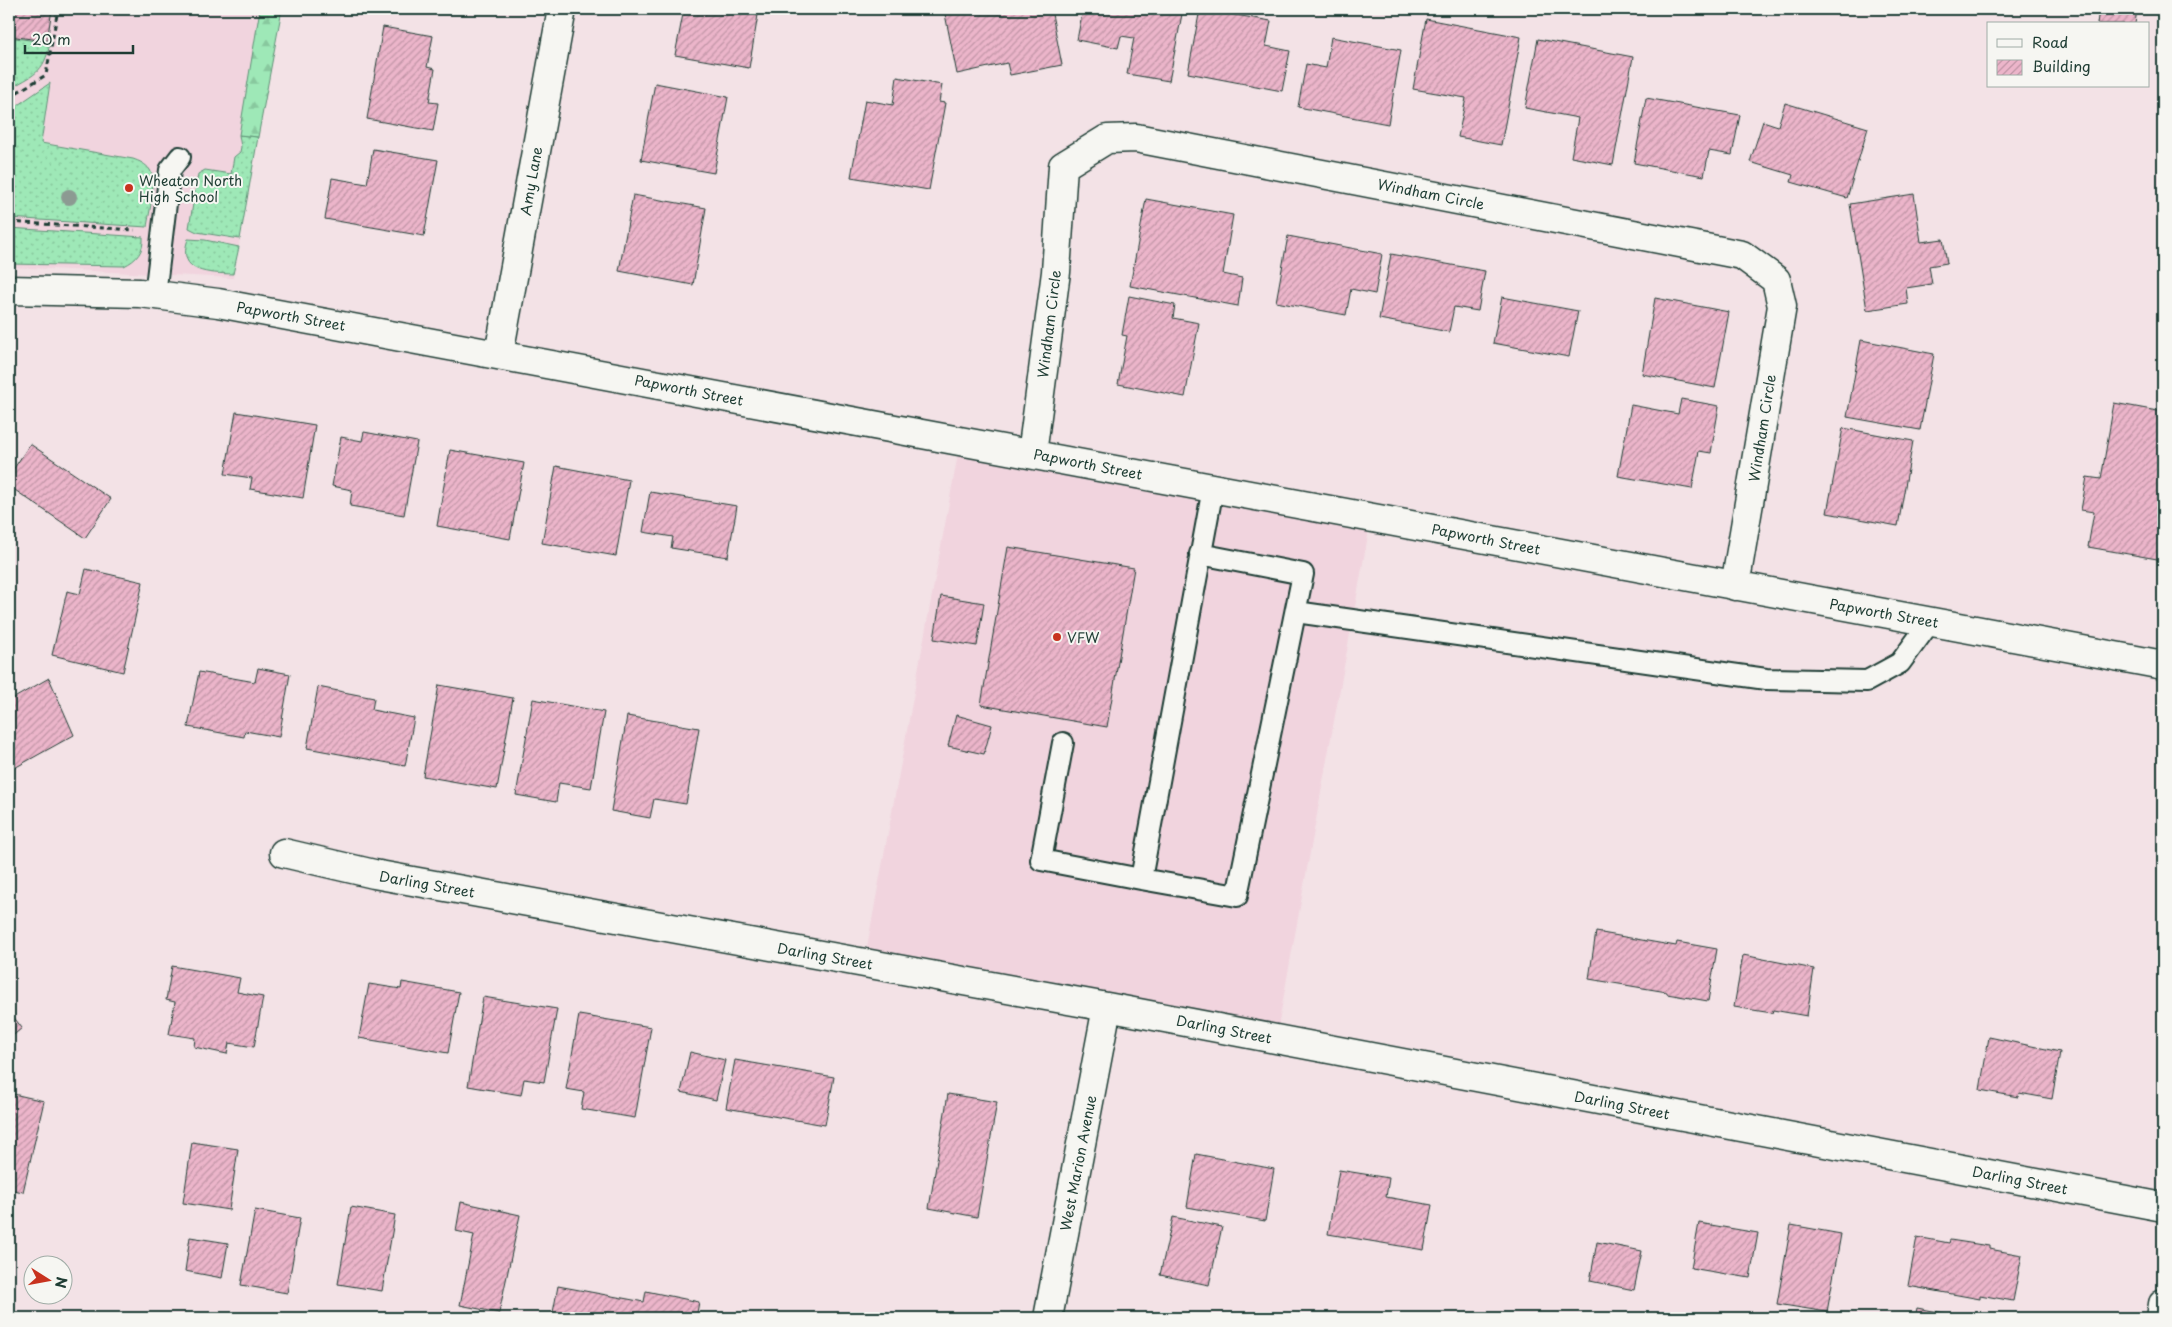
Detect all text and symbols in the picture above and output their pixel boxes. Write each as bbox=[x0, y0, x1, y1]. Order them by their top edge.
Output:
scale bar bbox=[25, 22, 132, 54]
legend bbox=[1987, 22, 2150, 88]
text: 20 m bbox=[32, 27, 71, 50]
text: Road bbox=[2032, 30, 2068, 53]
text: Building bbox=[2032, 54, 2091, 77]
street label: Amy Lane bbox=[515, 145, 547, 217]
place label: Wheaton North High School bbox=[139, 170, 242, 207]
street label: Windham Circle bbox=[1376, 173, 1486, 215]
marker: Wheaton North High School bbox=[123, 182, 135, 194]
street label: Windham Circle bbox=[1032, 269, 1066, 379]
street label: Papworth Street bbox=[235, 296, 347, 336]
street label: Papworth Street bbox=[633, 369, 745, 411]
street label: Windham Circle bbox=[1743, 373, 1781, 483]
street label: Papworth Street bbox=[1032, 443, 1144, 485]
street label: Papworth Street bbox=[1430, 518, 1542, 560]
street label: Papworth Street bbox=[1828, 593, 1940, 633]
place label: VFW bbox=[1067, 627, 1100, 648]
marker: VFW bbox=[1051, 631, 1063, 643]
street label: Darling Street bbox=[378, 865, 477, 903]
street label: Darling Street bbox=[776, 937, 875, 975]
street label: Darling Street bbox=[1175, 1009, 1274, 1049]
street label: Darling Street bbox=[1573, 1085, 1672, 1125]
street label: West Marion Avenue bbox=[1055, 1093, 1102, 1233]
street label: Darling Street bbox=[1971, 1160, 2070, 1200]
north arrow bbox=[22, 1254, 72, 1304]
text: N bbox=[50, 1275, 73, 1290]

